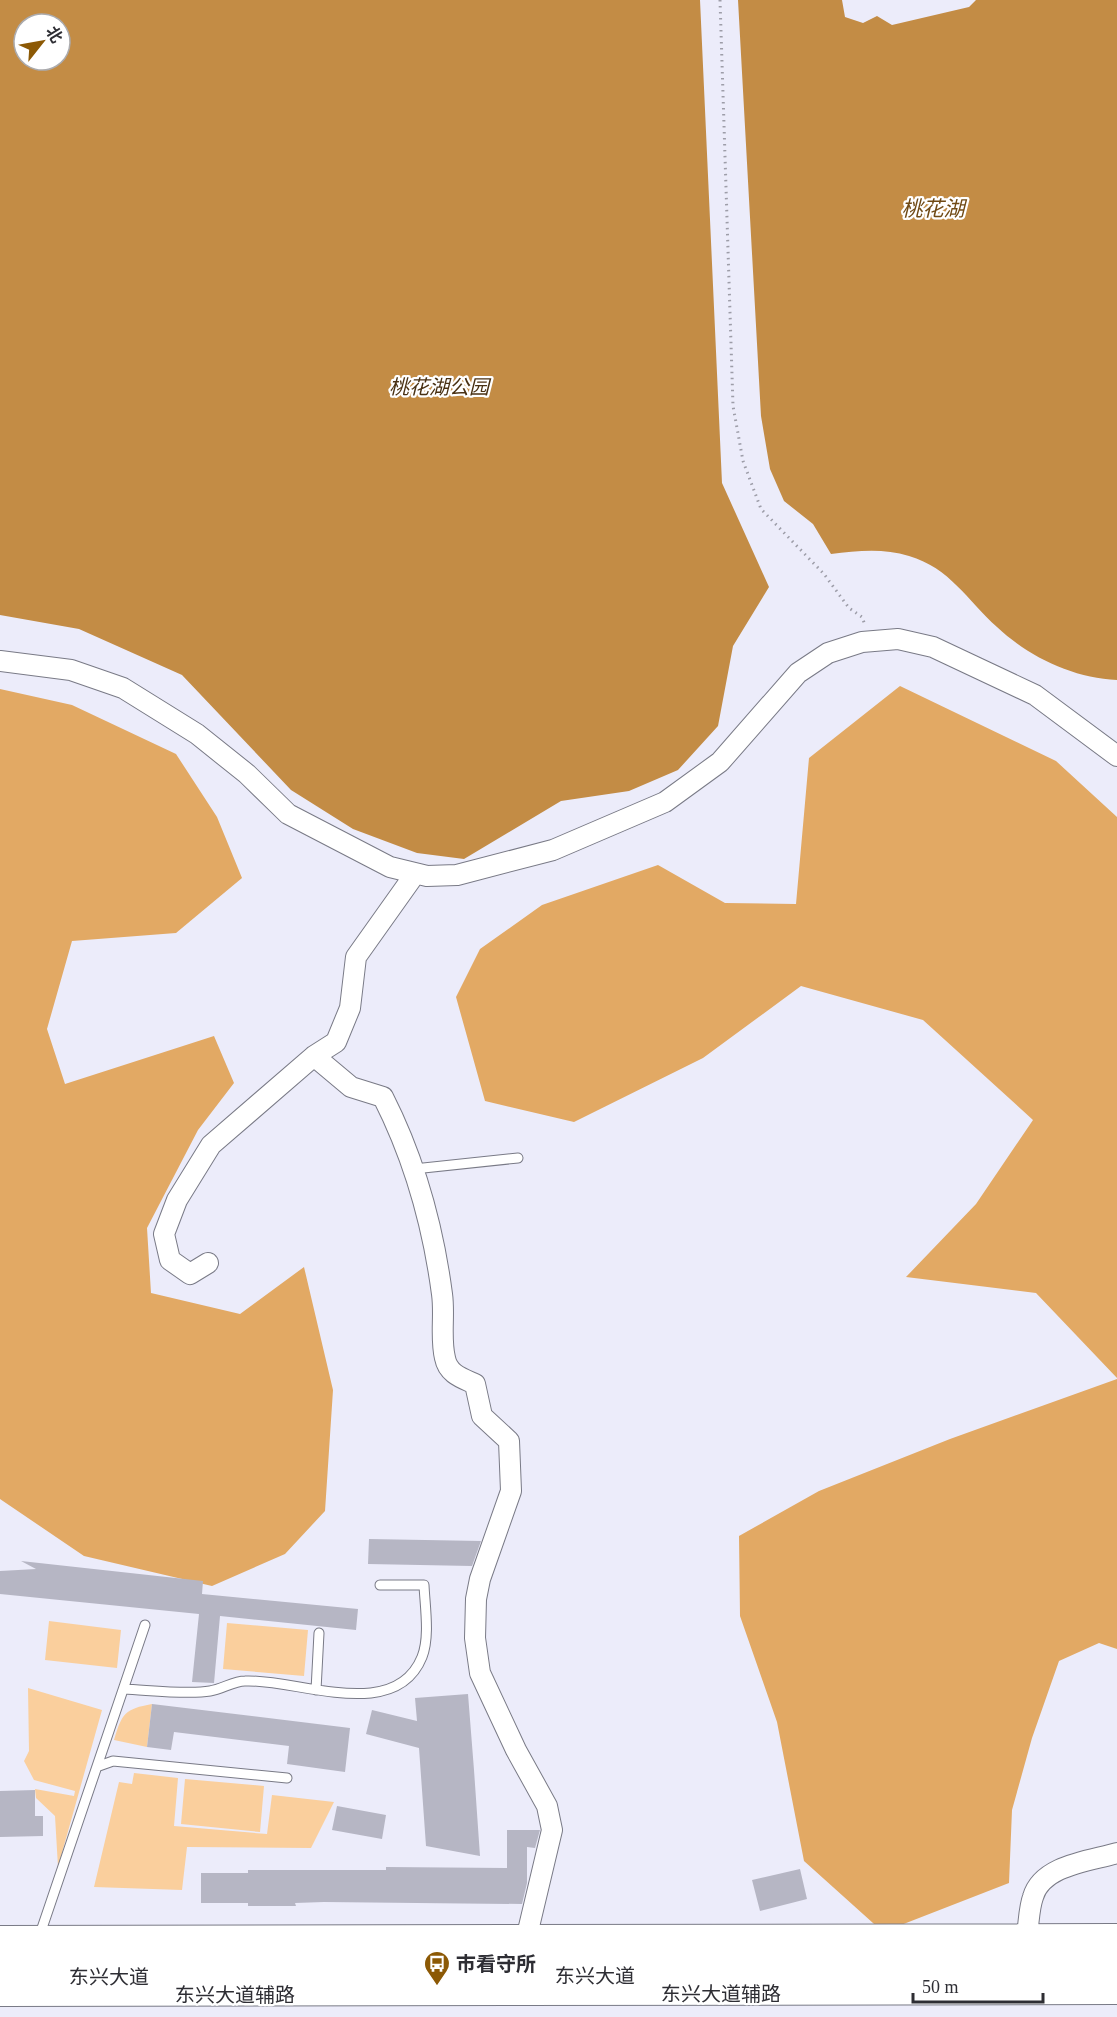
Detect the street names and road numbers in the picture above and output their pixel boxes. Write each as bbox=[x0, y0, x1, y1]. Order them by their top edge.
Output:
street label: 东兴大道 bbox=[555, 1965, 635, 1987]
street label: 东兴大道 bbox=[69, 1966, 149, 1988]
street label: 东兴大道辅路 bbox=[661, 1983, 781, 2005]
street label: 东兴大道辅路 bbox=[175, 1984, 295, 2006]

